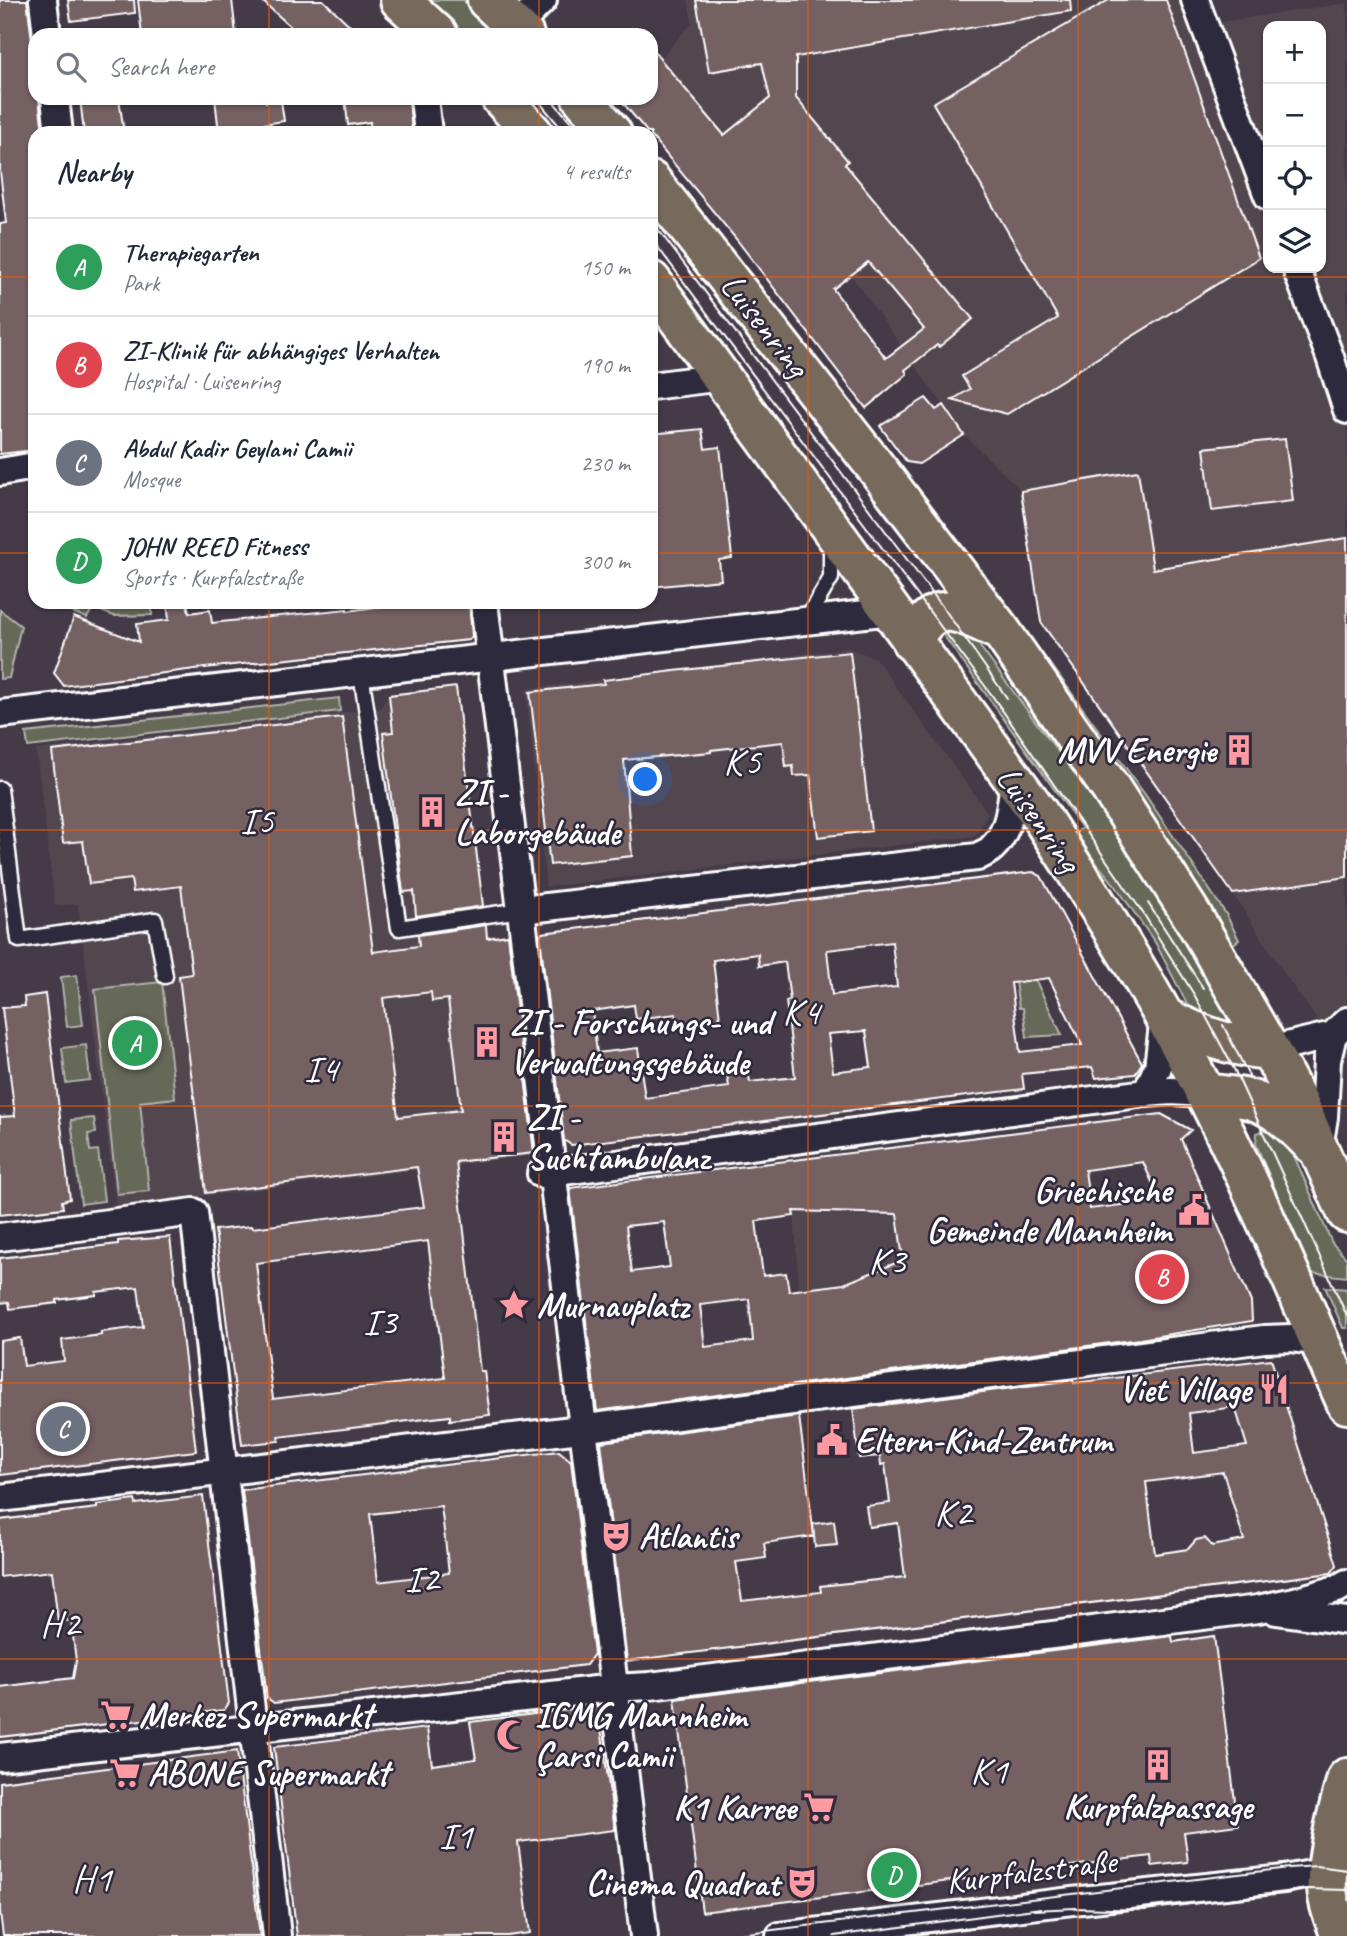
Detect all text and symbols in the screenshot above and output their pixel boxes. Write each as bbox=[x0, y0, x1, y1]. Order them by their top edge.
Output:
map controls bbox=[1263, 21, 1326, 273]
button: + bbox=[1263, 21, 1326, 84]
search box bbox=[28, 28, 658, 105]
icon: search bbox=[52, 48, 90, 86]
text: Search here bbox=[108, 50, 214, 83]
button: − bbox=[1263, 84, 1326, 147]
button: locate bbox=[1263, 147, 1326, 210]
text: Nearby bbox=[56, 153, 132, 191]
text: 4 results bbox=[563, 157, 630, 186]
button: layers bbox=[1263, 210, 1326, 273]
text: Therapiegarten bbox=[123, 236, 259, 269]
text: A bbox=[73, 253, 85, 282]
text: 150 m bbox=[581, 253, 630, 282]
street label: Luisenring bbox=[711, 264, 821, 388]
text: Park bbox=[123, 269, 159, 298]
text: ZI-Klinik für abhängiges Verhalten bbox=[123, 334, 439, 367]
text: B bbox=[73, 351, 85, 380]
text: 190 m bbox=[581, 351, 630, 380]
text: Hospital · Luisenring bbox=[123, 367, 280, 396]
text: Abdul Kadir Geylani Camii bbox=[123, 432, 351, 465]
text: C bbox=[74, 449, 84, 478]
text: 230 m bbox=[581, 449, 630, 478]
text: Mosque bbox=[123, 465, 180, 494]
text: JOHN REED Fitness bbox=[123, 530, 308, 563]
text: D bbox=[72, 547, 86, 576]
text: 300 m bbox=[581, 547, 630, 576]
text: Sports · Kurpfalzstraße bbox=[123, 563, 303, 592]
place label: MVV Energie bbox=[1057, 728, 1218, 773]
building icon: MVV Energie bbox=[1222, 733, 1256, 767]
district label: K5 bbox=[723, 738, 763, 785]
street label: Luisenring bbox=[986, 757, 1093, 883]
your location bbox=[628, 762, 662, 796]
place label: ZI - Laborgebäude bbox=[455, 770, 623, 855]
building icon: ZI - Laborgebäude bbox=[415, 795, 449, 829]
district label: I5 bbox=[240, 797, 276, 844]
district label: K4 bbox=[782, 988, 823, 1035]
place label: ZI - Forschungs- und Verwaltungsgebäude bbox=[510, 1000, 777, 1085]
pin: A bbox=[112, 1017, 158, 1069]
building icon: ZI - Forschungs- und Verwaltungsgebäude bbox=[470, 1025, 504, 1059]
district label: I4 bbox=[304, 1045, 341, 1092]
place label: ZI - Suchtambulanz bbox=[527, 1095, 713, 1180]
building icon: ZI - Suchtambulanz bbox=[487, 1120, 521, 1154]
place label: Griechische Gemeinde Mannheim bbox=[927, 1168, 1174, 1253]
public building icon: Griechische Gemeinde Mannheim bbox=[1177, 1193, 1211, 1227]
district label: K3 bbox=[868, 1237, 908, 1284]
pin: B bbox=[1139, 1251, 1185, 1303]
place label: Murnauplatz bbox=[537, 1283, 692, 1328]
place icon: Murnauplatz bbox=[497, 1288, 531, 1322]
district label: I3 bbox=[363, 1298, 399, 1345]
place label: Viet Village bbox=[1119, 1367, 1253, 1412]
restaurant icon: Viet Village bbox=[1257, 1372, 1291, 1406]
pin: C bbox=[40, 1403, 86, 1455]
place label: Eltern-Kind-Zentrum bbox=[855, 1418, 1115, 1463]
public building icon: Eltern-Kind-Zentrum bbox=[815, 1423, 849, 1457]
district label: K2 bbox=[934, 1489, 975, 1536]
place label: Atlantis bbox=[639, 1514, 741, 1559]
theatre icon: Atlantis bbox=[599, 1519, 633, 1553]
district label: I2 bbox=[405, 1555, 442, 1602]
district label: H2 bbox=[40, 1600, 83, 1647]
place label: Merkez Supermarkt bbox=[139, 1693, 378, 1738]
place label: IGMG Mannheim Çarsi Camii bbox=[535, 1693, 749, 1778]
supermarket icon: Merkez Supermarkt bbox=[99, 1698, 133, 1732]
mosque icon: IGMG Mannheim Çarsi Camii bbox=[495, 1718, 529, 1752]
district label: K1 bbox=[970, 1747, 1010, 1794]
building icon: Kurpfalzpassage bbox=[1141, 1748, 1175, 1782]
place label: ABONE Supermarkt bbox=[148, 1751, 394, 1796]
supermarket icon: ABONE Supermarkt bbox=[108, 1756, 142, 1790]
place label: Kurpfalzpassage bbox=[1063, 1784, 1255, 1829]
place label: K1 Karree bbox=[673, 1785, 798, 1830]
supermarket icon: K1 Karree bbox=[802, 1790, 836, 1824]
district label: I1 bbox=[439, 1812, 475, 1859]
street label: Kurpfalzstraße bbox=[943, 1838, 1121, 1904]
pin: D bbox=[871, 1849, 917, 1901]
district label: H1 bbox=[72, 1855, 114, 1902]
place label: Cinema Quadrat bbox=[586, 1861, 783, 1906]
theatre icon: Cinema Quadrat bbox=[785, 1866, 819, 1900]

